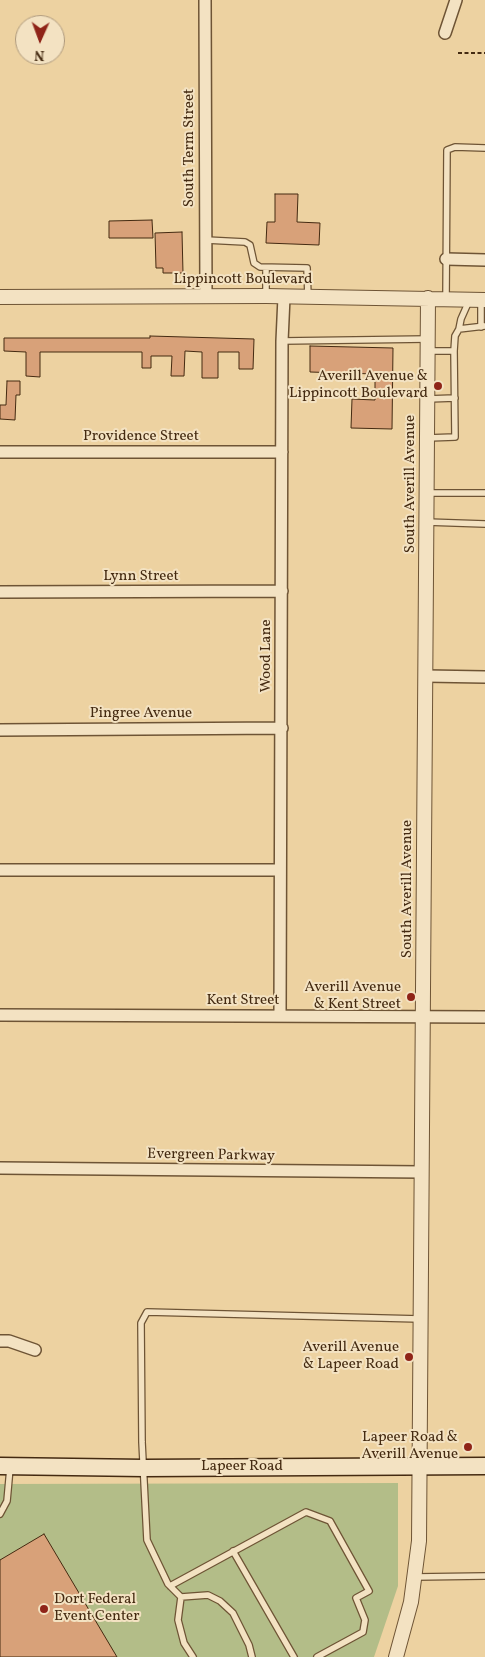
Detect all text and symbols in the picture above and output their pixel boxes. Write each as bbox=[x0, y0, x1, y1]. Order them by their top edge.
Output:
north arrow bbox=[15, 15, 65, 65]
text: N bbox=[34, 45, 45, 64]
street label: South Term Street bbox=[181, 89, 199, 207]
street label: Lippincott Boulevard bbox=[173, 271, 313, 289]
place label: Averill Avenue & Lippincott Boulevard bbox=[289, 368, 428, 403]
marker: Averill Avenue & Lippincott Boulevard bbox=[432, 380, 444, 392]
street label: South Averill Avenue bbox=[402, 415, 420, 553]
street label: Providence Street bbox=[83, 428, 199, 446]
street label: Lynn Street bbox=[103, 568, 179, 586]
street label: Wood Lane bbox=[258, 619, 276, 693]
street label: Pingree Avenue bbox=[90, 705, 192, 723]
street label: South Averill Avenue bbox=[399, 820, 417, 958]
place label: Averill Avenue & Kent Street bbox=[305, 979, 401, 1014]
marker: Averill Avenue & Kent Street bbox=[405, 991, 417, 1003]
street label: Kent Street bbox=[206, 992, 280, 1010]
street label: Evergreen Parkway bbox=[147, 1146, 275, 1166]
place label: Averill Avenue & Lapeer Road bbox=[303, 1339, 399, 1374]
marker: Averill Avenue & Lapeer Road bbox=[403, 1351, 415, 1363]
place label: Lapeer Road & Averill Avenue bbox=[362, 1429, 458, 1464]
marker: Lapeer Road & Averill Avenue bbox=[462, 1441, 474, 1453]
street label: Lapeer Road bbox=[201, 1458, 283, 1476]
place label: Dort Federal Event Center bbox=[54, 1591, 139, 1626]
marker: Dort Federal Event Center bbox=[38, 1603, 50, 1615]

